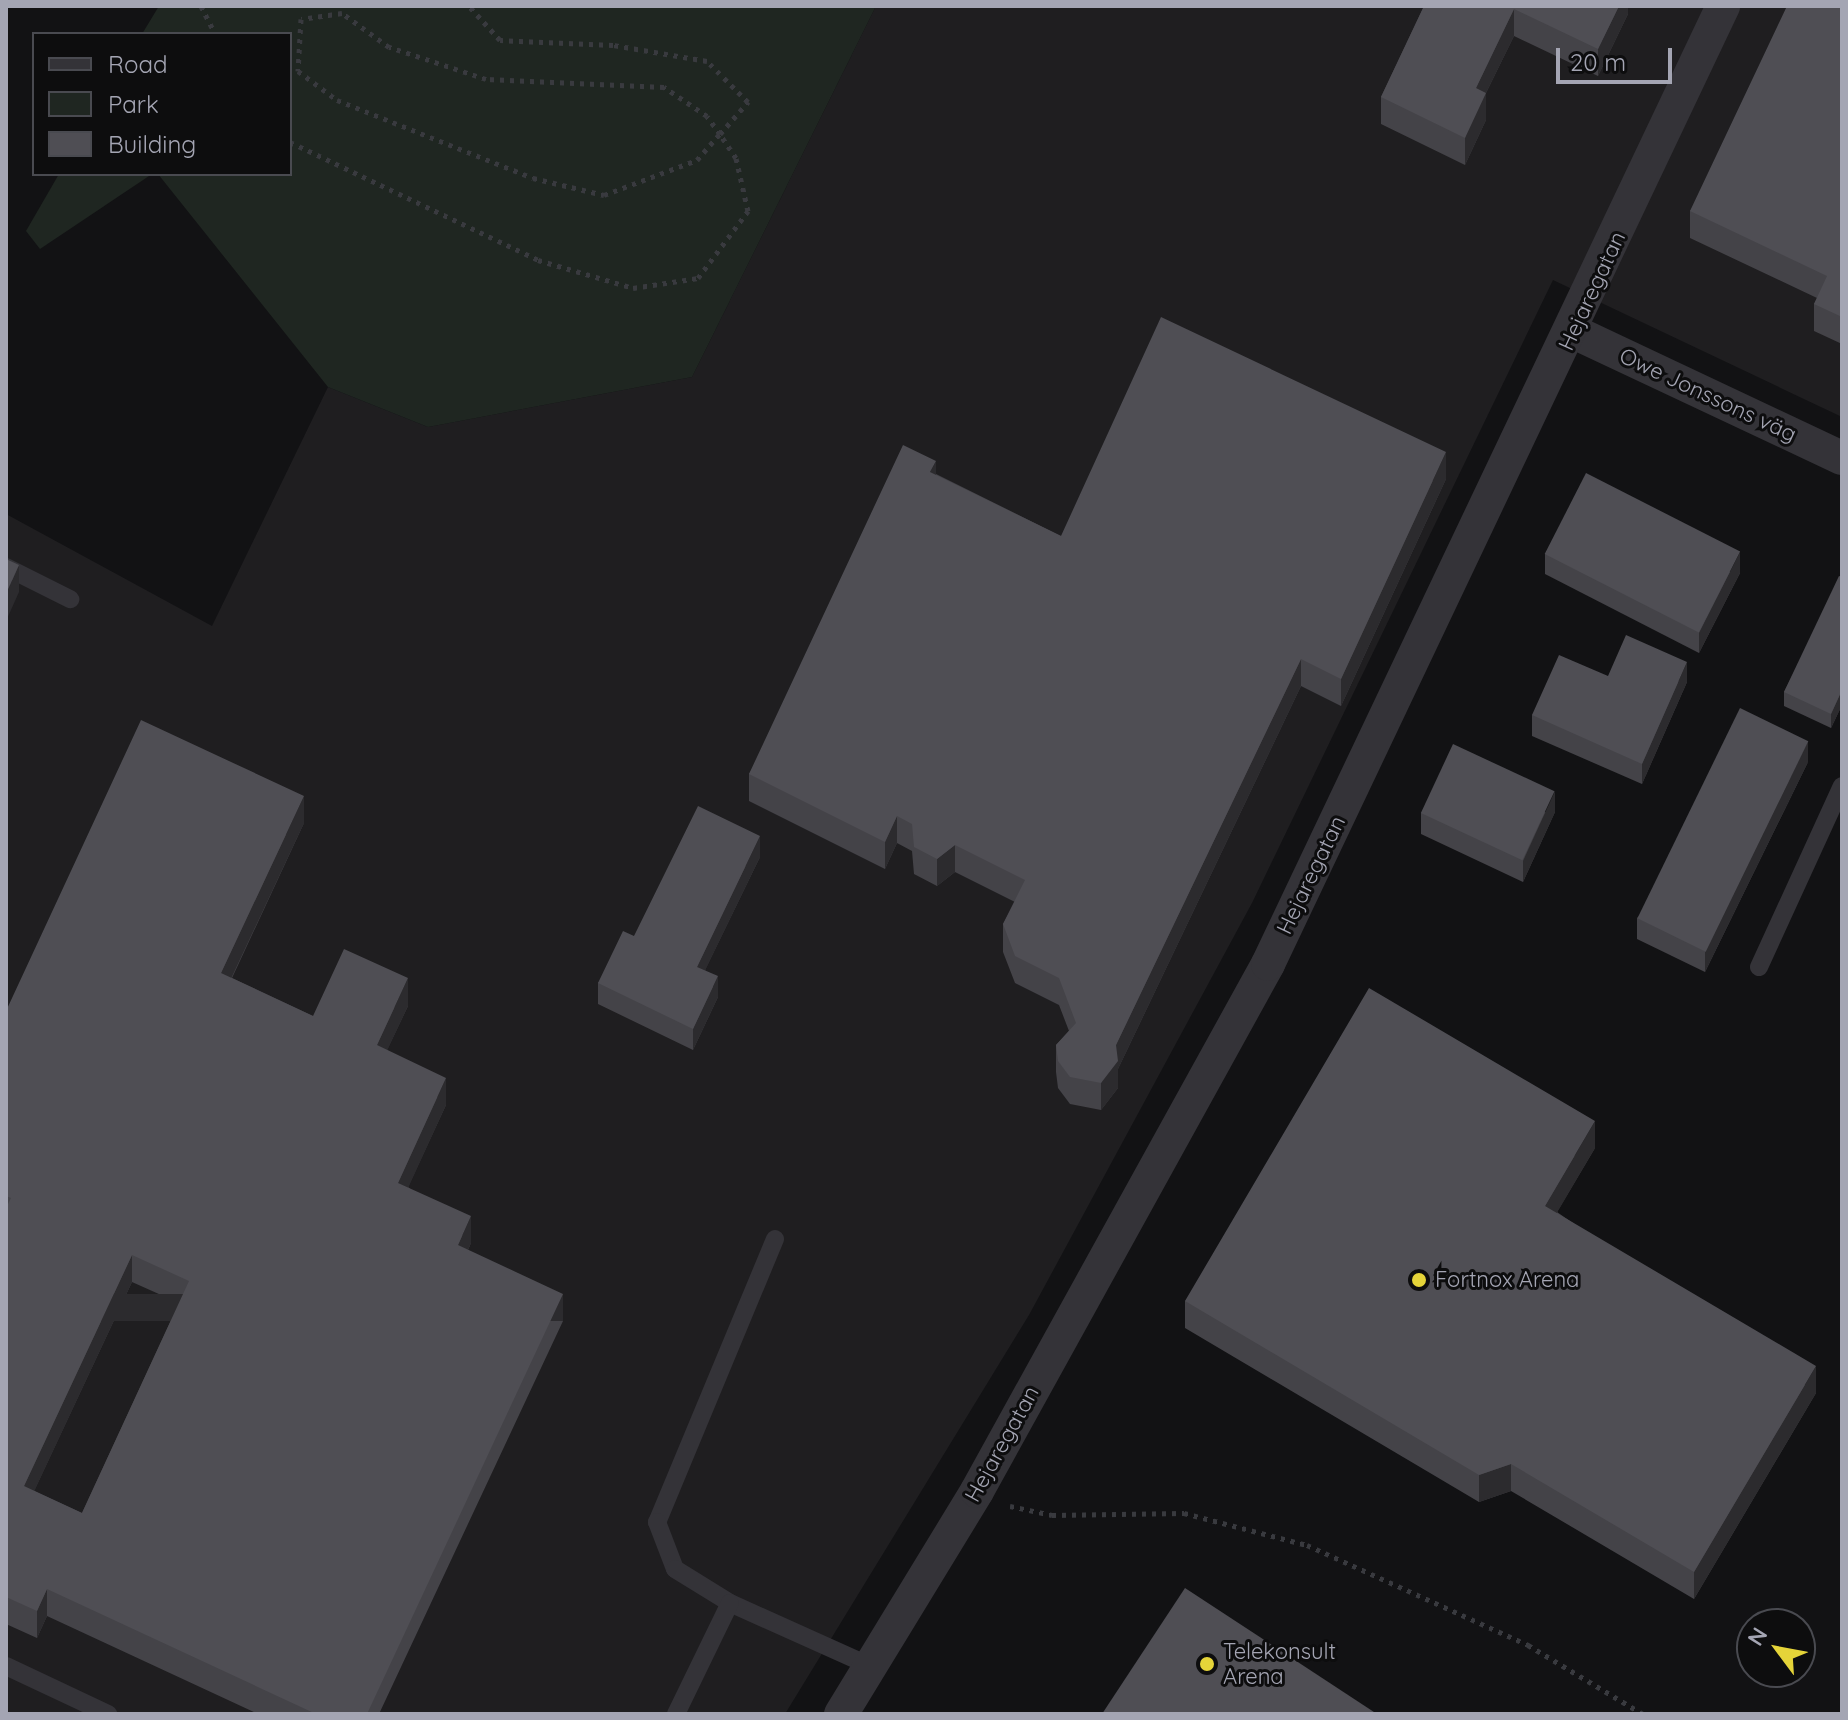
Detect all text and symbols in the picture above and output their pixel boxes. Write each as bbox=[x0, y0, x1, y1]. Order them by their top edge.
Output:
legend bbox=[32, 32, 292, 176]
scale bar bbox=[1560, 32, 1676, 82]
text: 20 m bbox=[1570, 47, 1626, 77]
text: Road bbox=[108, 49, 168, 79]
text: Park bbox=[108, 89, 159, 119]
text: Building bbox=[108, 129, 196, 159]
street label: Hejaregatan bbox=[1553, 227, 1631, 355]
street label: Owe Jonssons väg bbox=[1615, 342, 1801, 448]
street label: Hejaregatan bbox=[1271, 812, 1351, 938]
place label: Fortnox Arena bbox=[1435, 1267, 1579, 1293]
marker: Fortnox Arena bbox=[1410, 1271, 1428, 1289]
street label: Hejaregatan bbox=[959, 1381, 1045, 1507]
north arrow bbox=[1736, 1608, 1816, 1688]
text: N bbox=[1741, 1622, 1773, 1651]
place label: Telekonsult Arena bbox=[1223, 1638, 1336, 1690]
marker: Telekonsult Arena bbox=[1198, 1655, 1216, 1673]

